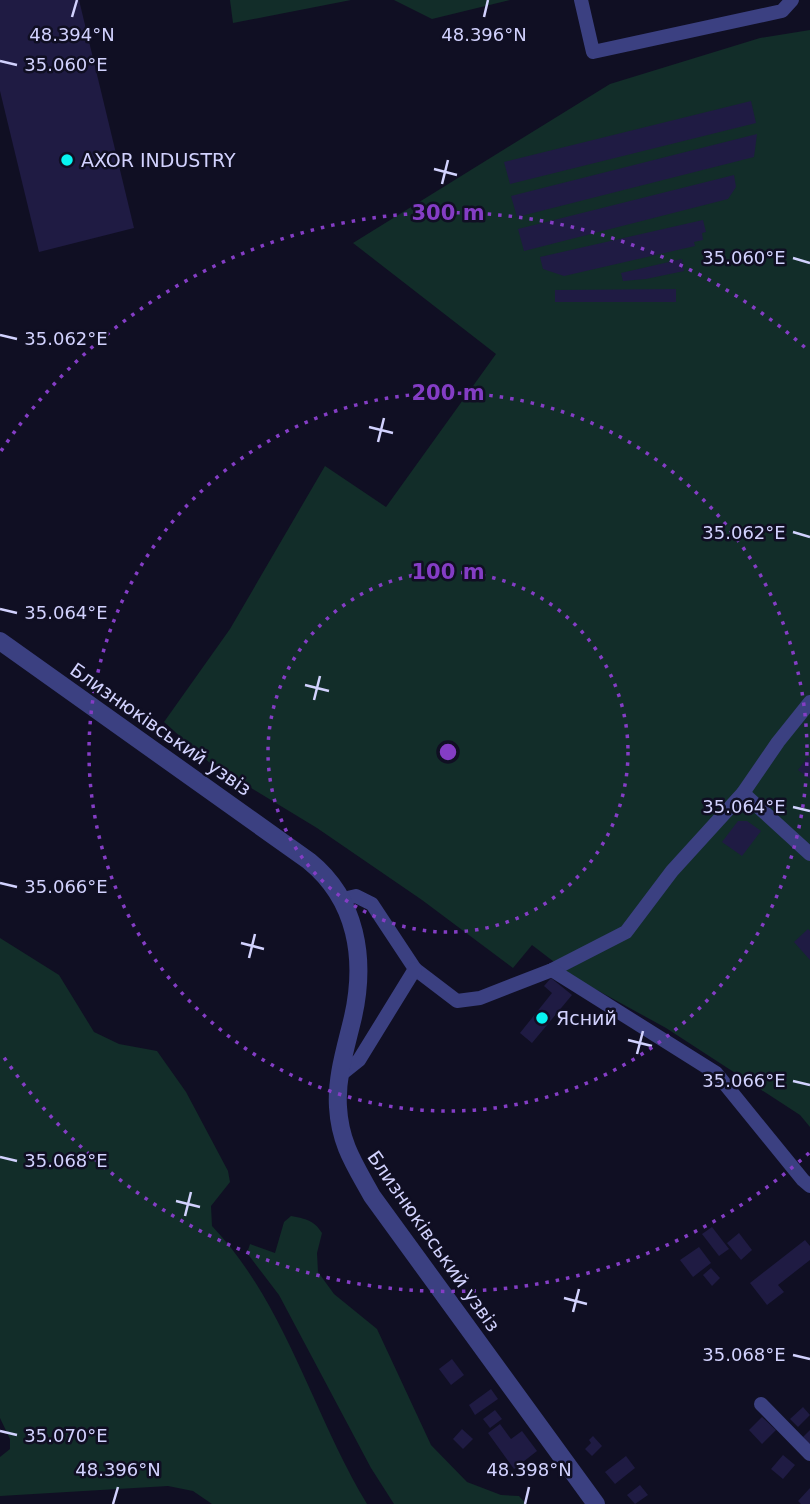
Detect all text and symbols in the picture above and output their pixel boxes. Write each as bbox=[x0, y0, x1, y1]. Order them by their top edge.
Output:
text: 48.394°N bbox=[29, 24, 115, 45]
text: 48.396°N bbox=[441, 24, 527, 45]
text: 35.060°E bbox=[24, 54, 108, 75]
place label: AXOR INDUSTRY bbox=[81, 149, 236, 171]
marker: AXOR INDUSTRY bbox=[59, 152, 75, 168]
text: 300 m bbox=[411, 201, 485, 225]
text: 35.060°E bbox=[702, 247, 786, 268]
text: 35.062°E bbox=[24, 328, 108, 349]
text: 200 m bbox=[411, 381, 485, 405]
text: 35.062°E bbox=[702, 522, 786, 543]
text: 100 m bbox=[411, 560, 485, 584]
text: 35.064°E bbox=[24, 602, 108, 623]
street label: Близнюківський узвіз bbox=[66, 658, 256, 800]
centre of rings bbox=[436, 740, 460, 764]
text: 35.064°E bbox=[702, 796, 786, 817]
text: 35.066°E bbox=[24, 876, 108, 897]
place label: Ясний bbox=[556, 1007, 617, 1029]
marker: Ясний bbox=[534, 1010, 550, 1026]
text: 35.066°E bbox=[702, 1070, 786, 1091]
street label: Близнюківський узвіз bbox=[363, 1146, 505, 1336]
text: 35.068°E bbox=[24, 1150, 108, 1171]
text: 35.068°E bbox=[702, 1344, 786, 1365]
text: 35.070°E bbox=[24, 1425, 108, 1446]
text: 48.396°N bbox=[75, 1459, 161, 1480]
text: 48.398°N bbox=[486, 1459, 572, 1480]

